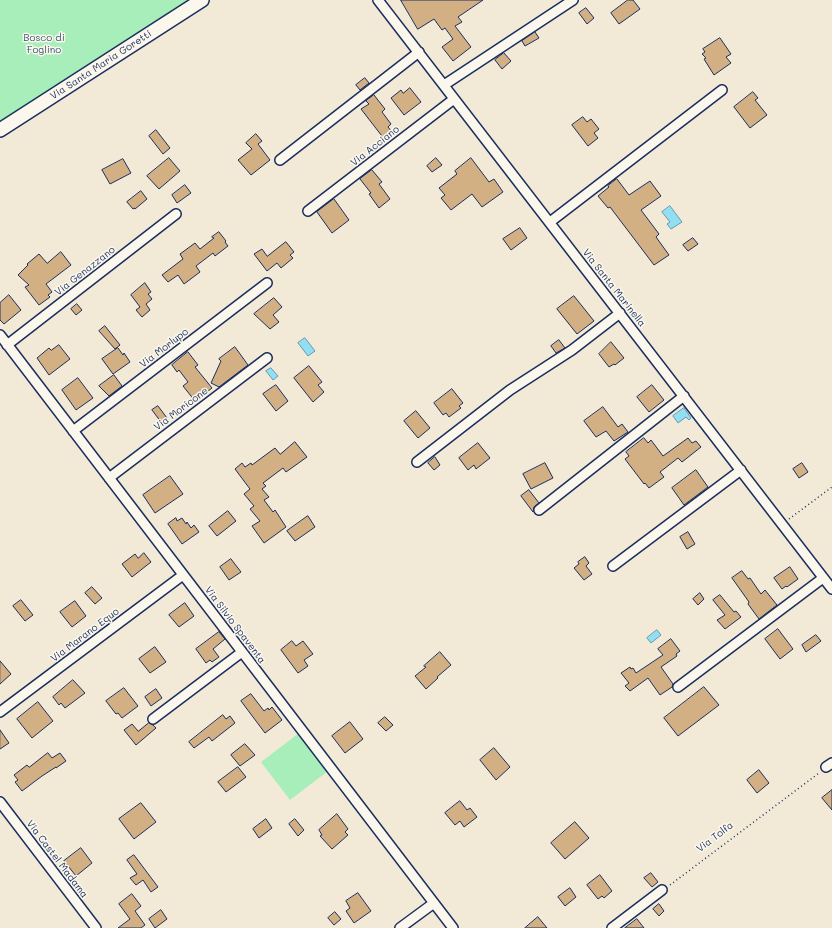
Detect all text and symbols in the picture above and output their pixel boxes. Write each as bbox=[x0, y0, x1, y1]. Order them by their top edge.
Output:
street label: Via Santa Maria Goretti bbox=[48, 28, 154, 102]
park label: Bosco di Foglino bbox=[23, 32, 65, 56]
street label: Via Acciano bbox=[348, 123, 402, 169]
street label: Via Genazzano bbox=[53, 244, 117, 298]
street label: Via Santa Marinella bbox=[580, 247, 648, 329]
street label: Via Morlupo bbox=[137, 326, 191, 370]
street label: Via Moricone bbox=[152, 385, 210, 433]
street label: Via Silvio Spaventa bbox=[202, 584, 268, 666]
street label: Via Marano Equo bbox=[48, 605, 122, 665]
street label: Via Castel Madama bbox=[24, 818, 90, 900]
street label: Via Tolfa bbox=[694, 819, 736, 855]

